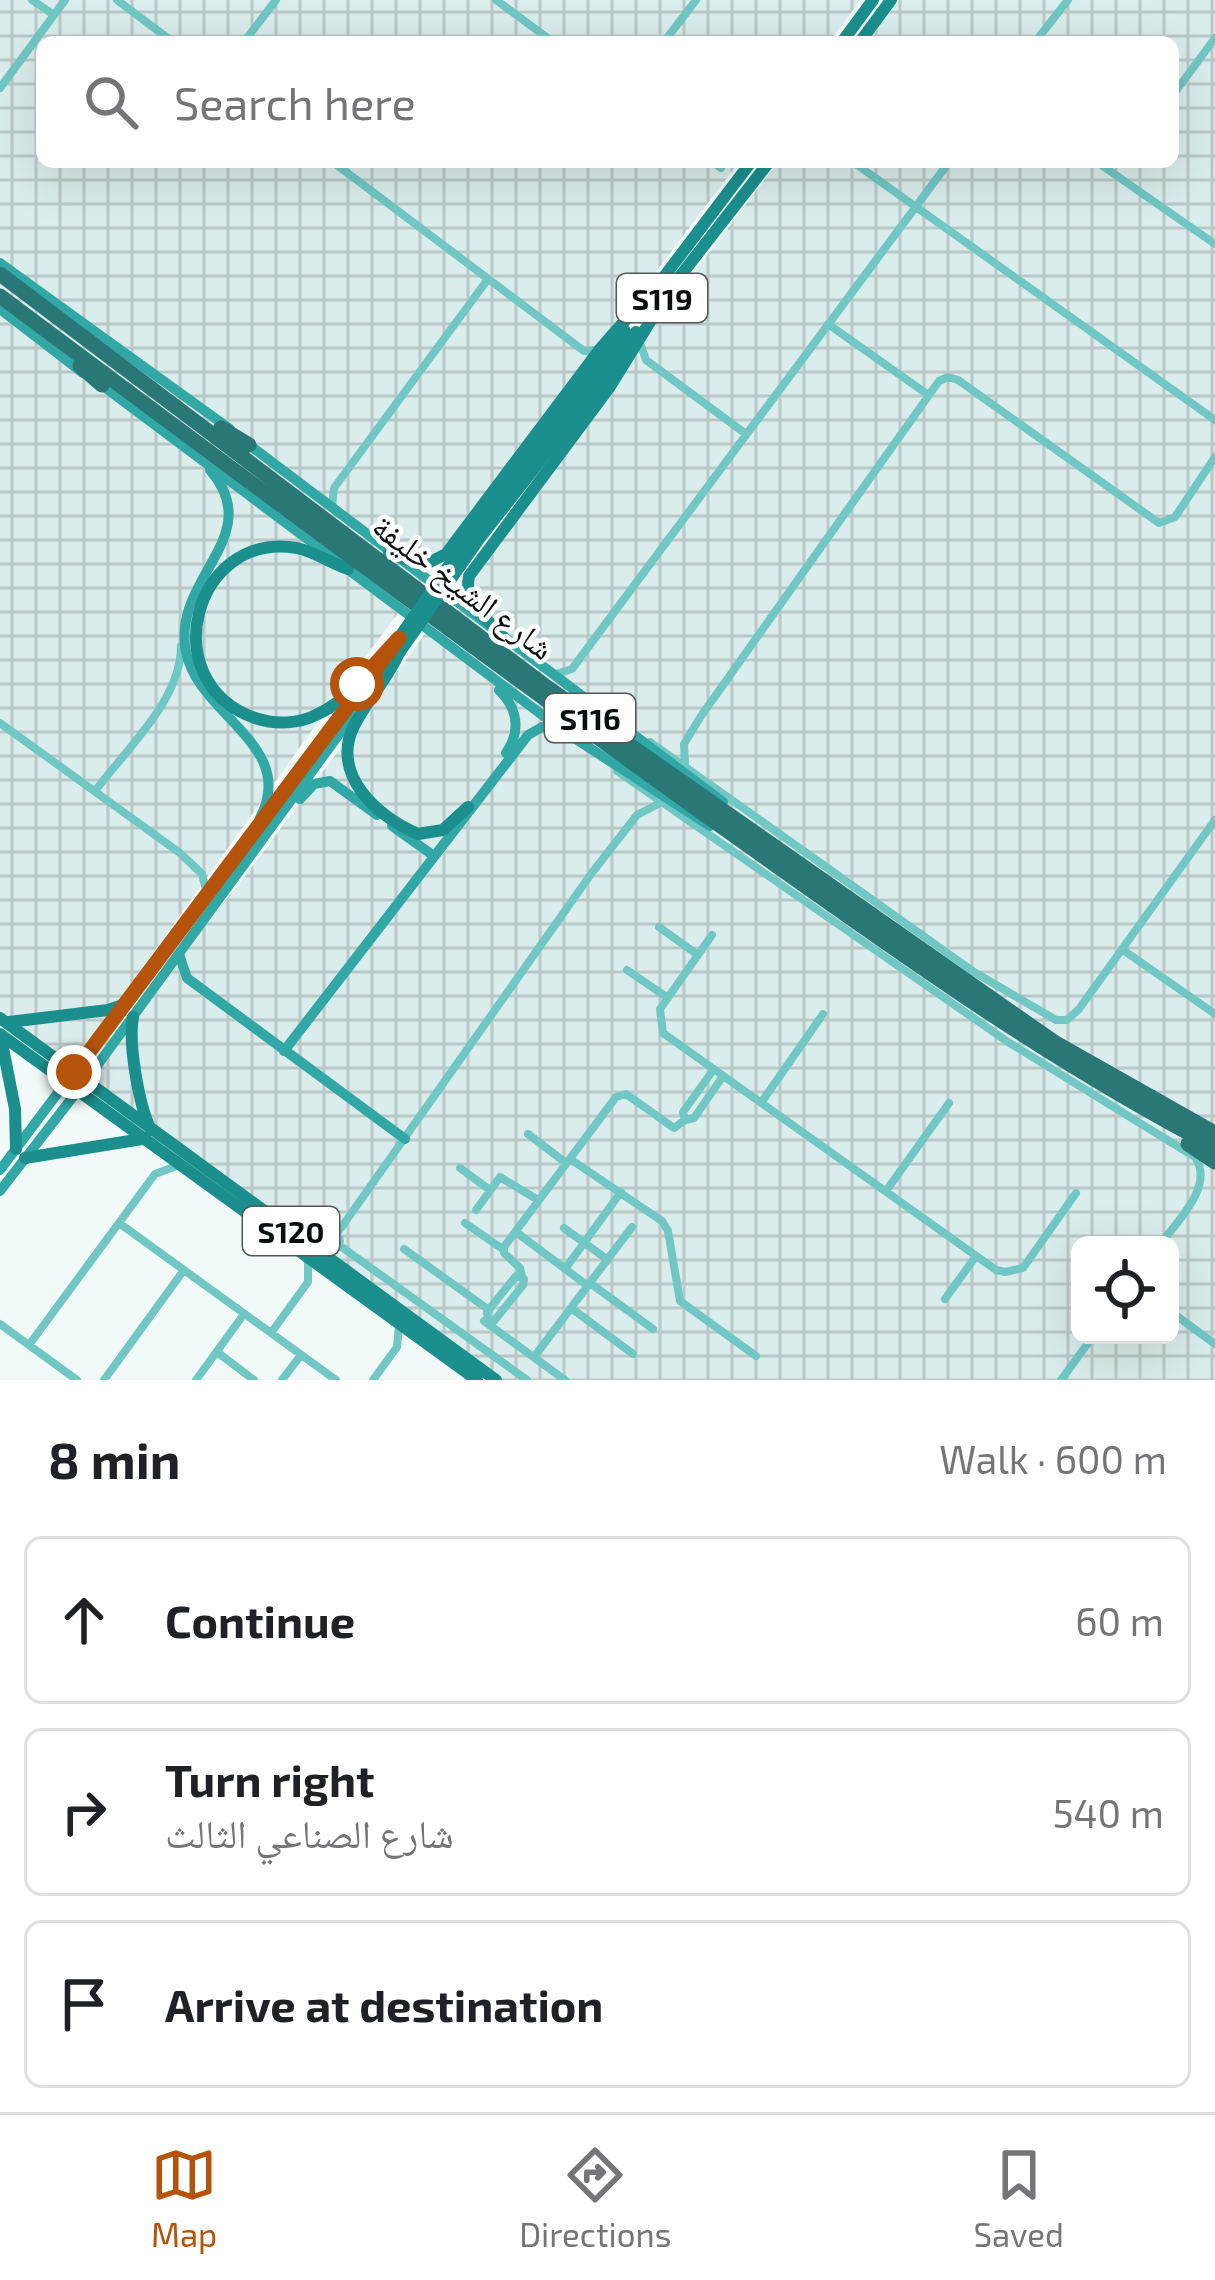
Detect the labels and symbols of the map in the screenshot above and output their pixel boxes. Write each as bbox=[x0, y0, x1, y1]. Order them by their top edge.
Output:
road number: S119 bbox=[617, 274, 707, 322]
street label: شارع الشيخ خليفة bbox=[364, 505, 563, 670]
route start bbox=[330, 657, 384, 711]
road number: S116 bbox=[545, 694, 635, 742]
route end bbox=[47, 1045, 101, 1099]
road number: S120 bbox=[243, 1207, 339, 1255]

